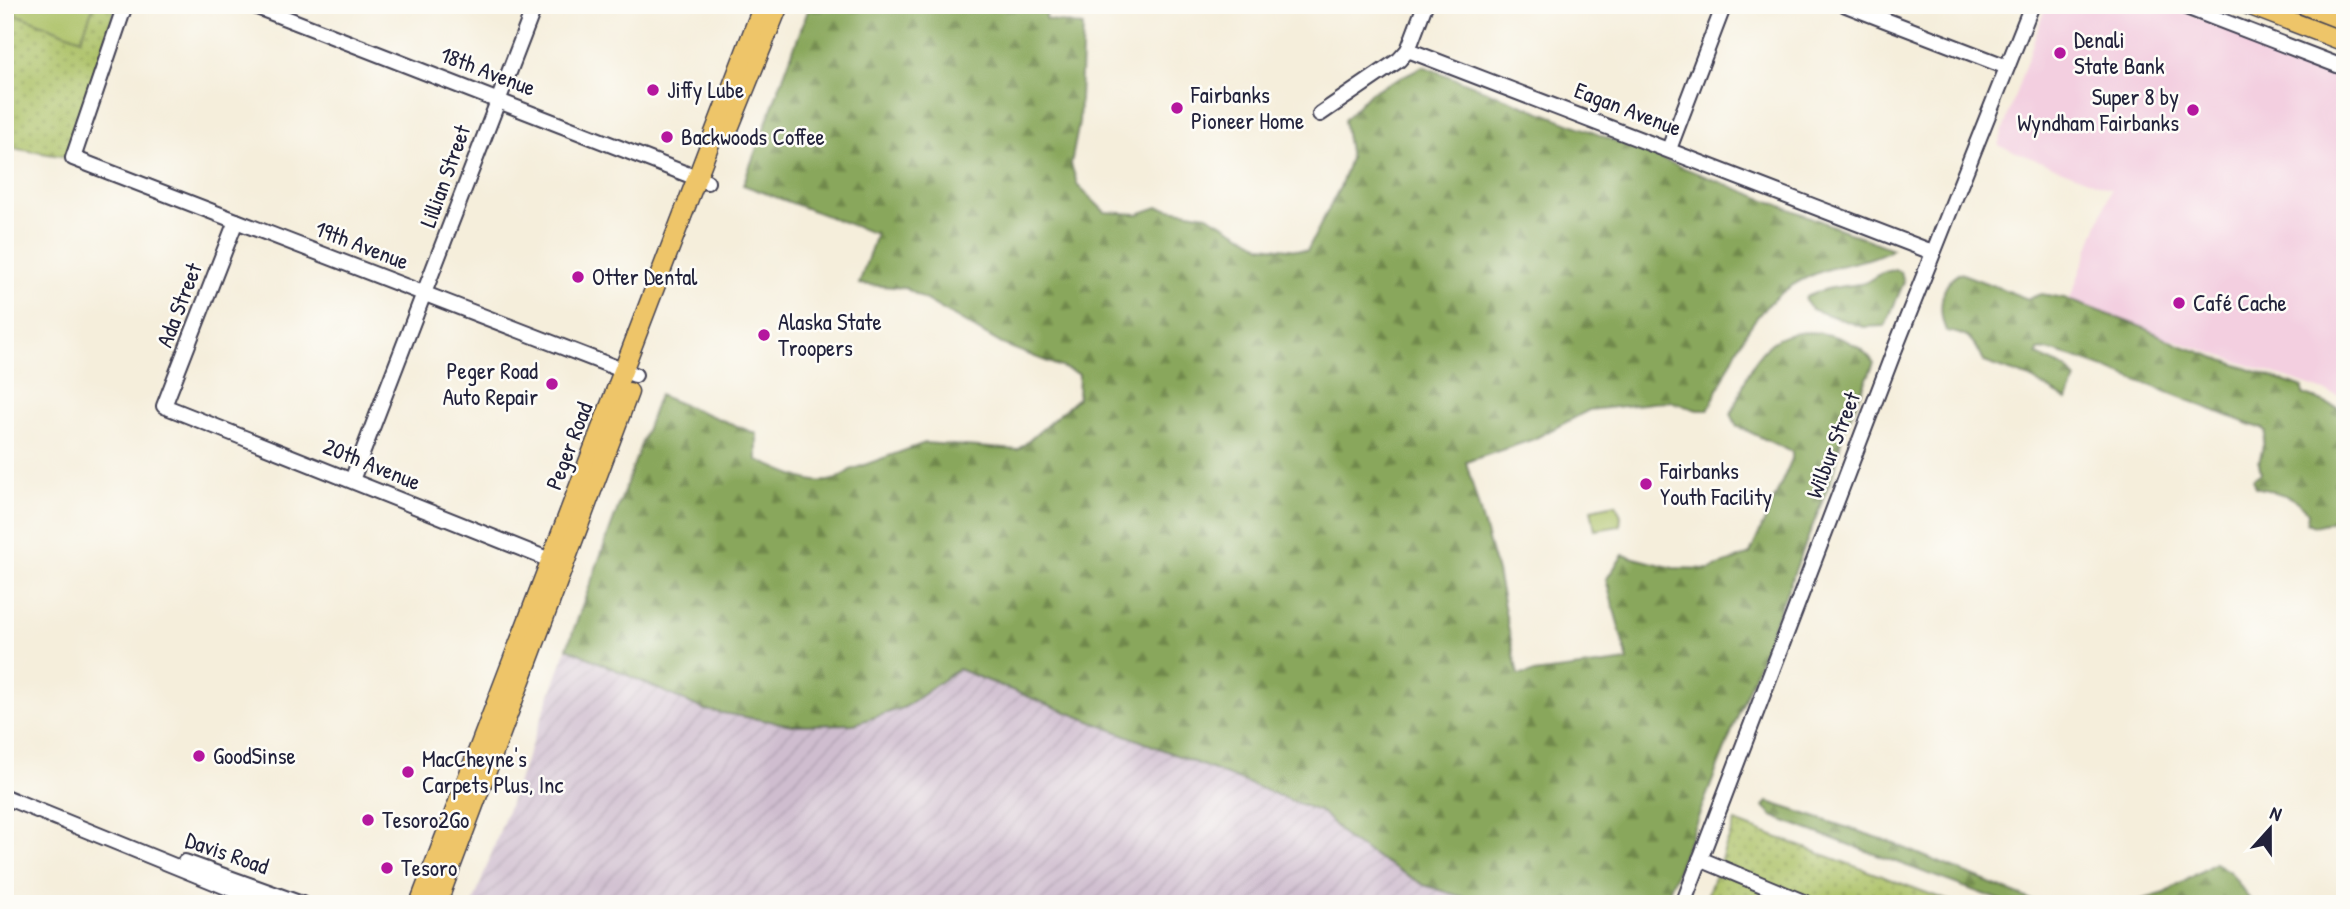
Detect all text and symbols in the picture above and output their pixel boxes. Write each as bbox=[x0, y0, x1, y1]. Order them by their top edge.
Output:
place label: Denali State Bank bbox=[2074, 24, 2165, 81]
street label: 18th Avenue bbox=[436, 38, 540, 103]
marker: Denali State Bank bbox=[2052, 45, 2068, 61]
place label: Jiffy Lube bbox=[667, 74, 744, 105]
street label: Eagan Avenue bbox=[1570, 74, 1686, 143]
place label: Fairbanks Pioneer Home bbox=[1190, 79, 1304, 136]
place label: Super 8 by Wyndham Fairbanks bbox=[2017, 81, 2179, 138]
marker: Jiffy Lube bbox=[645, 82, 661, 98]
marker: Fairbanks Pioneer Home bbox=[1169, 100, 1185, 116]
marker: Super 8 by Wyndham Fairbanks bbox=[2185, 102, 2201, 118]
street label: Lillian Street bbox=[412, 119, 478, 231]
place label: Backwoods Coffee bbox=[681, 121, 825, 152]
marker: Backwoods Coffee bbox=[659, 129, 675, 145]
street label: 19th Avenue bbox=[311, 213, 413, 277]
street label: Ada Street bbox=[148, 257, 209, 351]
place label: Otter Dental bbox=[592, 261, 698, 292]
marker: Otter Dental bbox=[570, 269, 586, 285]
place label: Café Cache bbox=[2193, 287, 2287, 318]
marker: Café Cache bbox=[2171, 295, 2187, 311]
place label: Alaska State Troopers bbox=[778, 306, 882, 363]
marker: Alaska State Troopers bbox=[756, 327, 772, 343]
place label: Peger Road Auto Repair bbox=[443, 355, 538, 412]
marker: Peger Road Auto Repair bbox=[544, 376, 560, 392]
street label: Wilbur Street bbox=[1798, 386, 1867, 503]
street label: Peger Road bbox=[538, 398, 599, 494]
street label: 20th Avenue bbox=[319, 430, 425, 497]
place label: Fairbanks Youth Facility bbox=[1659, 455, 1772, 512]
marker: Fairbanks Youth Facility bbox=[1638, 476, 1654, 492]
place label: GoodSinse bbox=[213, 740, 296, 771]
place label: MacCheyne's Carpets Plus, Inc bbox=[422, 743, 564, 800]
marker: GoodSinse bbox=[191, 748, 207, 764]
marker: MacCheyne's Carpets Plus, Inc bbox=[400, 764, 416, 780]
north arrow bbox=[2234, 794, 2304, 864]
text: N bbox=[2267, 799, 2285, 827]
place label: Tesoro2Go bbox=[382, 804, 469, 835]
marker: Tesoro2Go bbox=[360, 812, 376, 828]
street label: Davis Road bbox=[181, 824, 273, 881]
place label: Tesoro bbox=[401, 852, 457, 883]
marker: Tesoro bbox=[379, 860, 395, 876]

